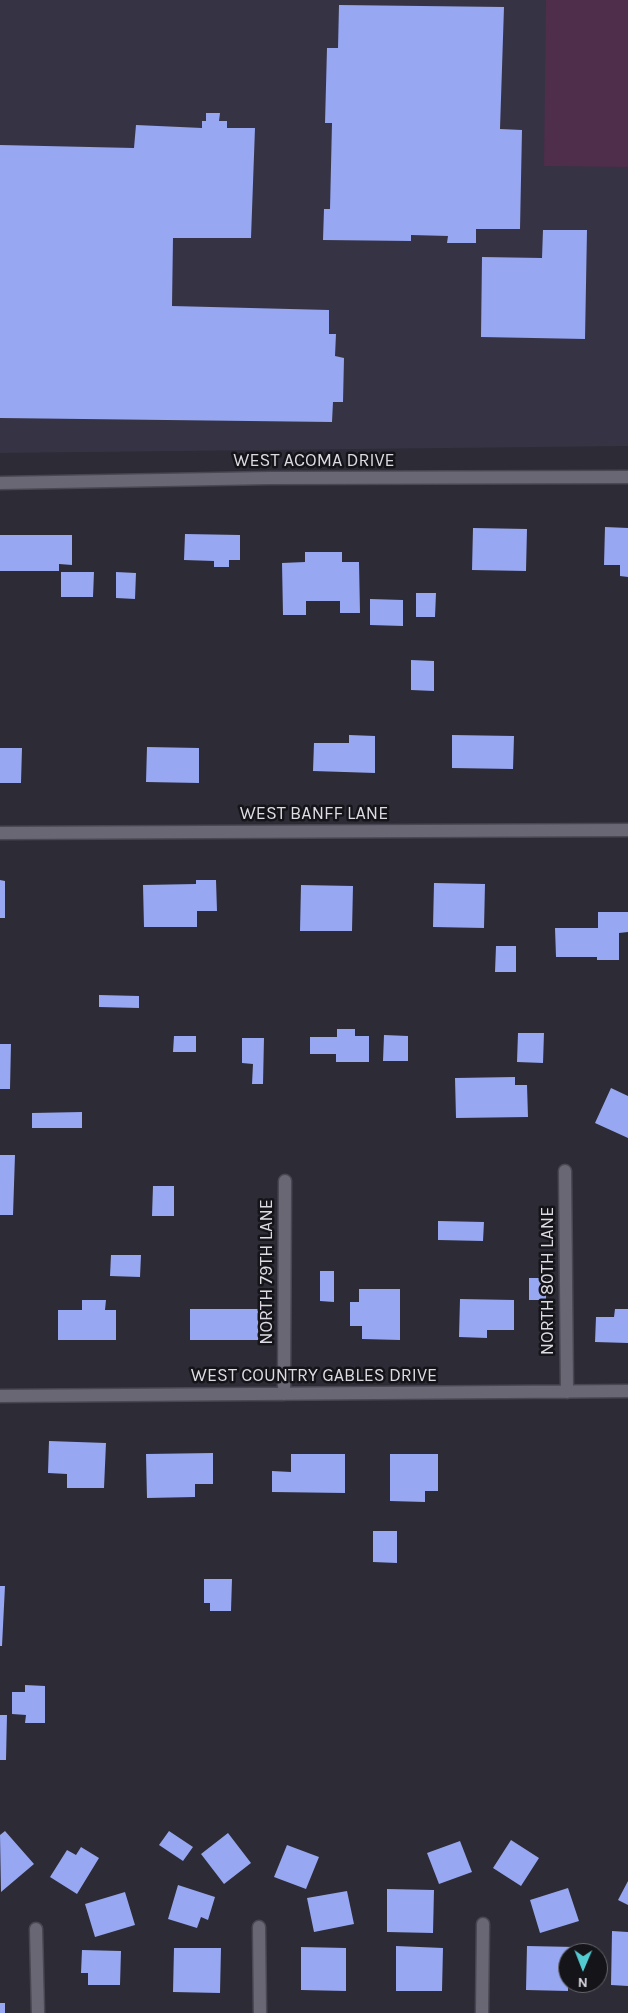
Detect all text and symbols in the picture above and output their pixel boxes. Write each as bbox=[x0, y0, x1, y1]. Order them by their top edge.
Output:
street label: WEST ACOMA DRIVE bbox=[233, 450, 395, 472]
street label: WEST BANFF LANE bbox=[240, 803, 388, 825]
street label: NORTH 79TH LANE bbox=[256, 1199, 278, 1345]
street label: NORTH 80TH LANE bbox=[537, 1207, 559, 1355]
street label: WEST COUNTRY GABLES DRIVE bbox=[191, 1365, 437, 1387]
north arrow bbox=[558, 1943, 608, 1993]
text: N bbox=[578, 1974, 588, 1991]

